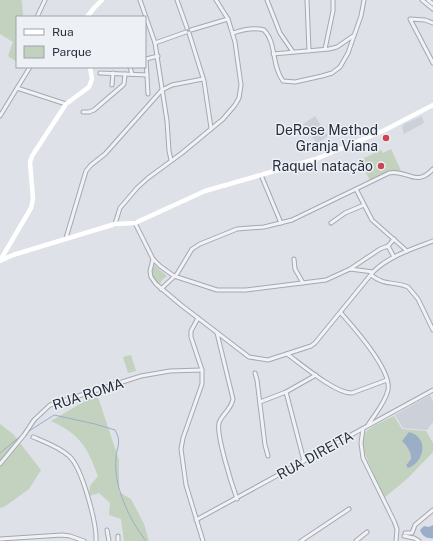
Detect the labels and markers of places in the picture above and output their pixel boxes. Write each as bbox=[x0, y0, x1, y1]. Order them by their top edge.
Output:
place label: DeRose Method Granja Viana bbox=[275, 122, 378, 154]
marker: DeRose Method Granja Viana bbox=[381, 133, 391, 143]
place label: Raquel natação bbox=[272, 158, 373, 174]
marker: Raquel natação bbox=[376, 161, 386, 171]

